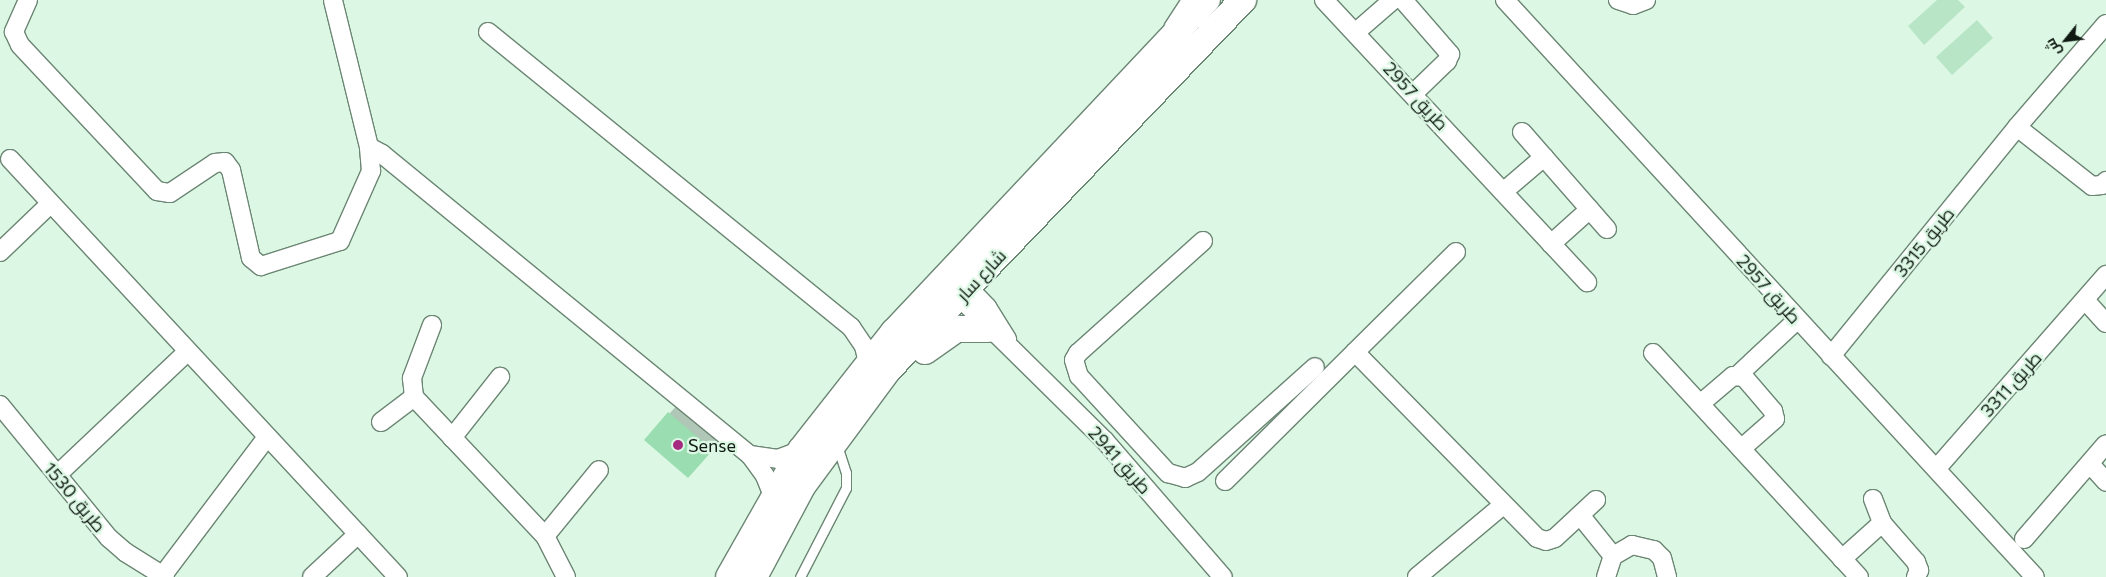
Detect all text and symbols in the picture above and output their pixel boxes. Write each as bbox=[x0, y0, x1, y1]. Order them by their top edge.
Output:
north arrow bbox=[2041, 15, 2091, 65]
text: ش bbox=[2041, 36, 2064, 59]
street label: طريق 2957 bbox=[1379, 57, 1453, 135]
street label: طريق 3315 bbox=[1889, 203, 1959, 281]
street label: شارع سار bbox=[952, 245, 1010, 305]
street label: طريق 2957 bbox=[1732, 250, 1806, 328]
street label: طريق 3311 bbox=[1976, 347, 2046, 421]
street label: طريق 2941 bbox=[1084, 422, 1156, 498]
place label: Sense bbox=[688, 434, 736, 456]
marker: Sense bbox=[672, 439, 684, 451]
street label: طريق 1530 bbox=[40, 458, 110, 536]

